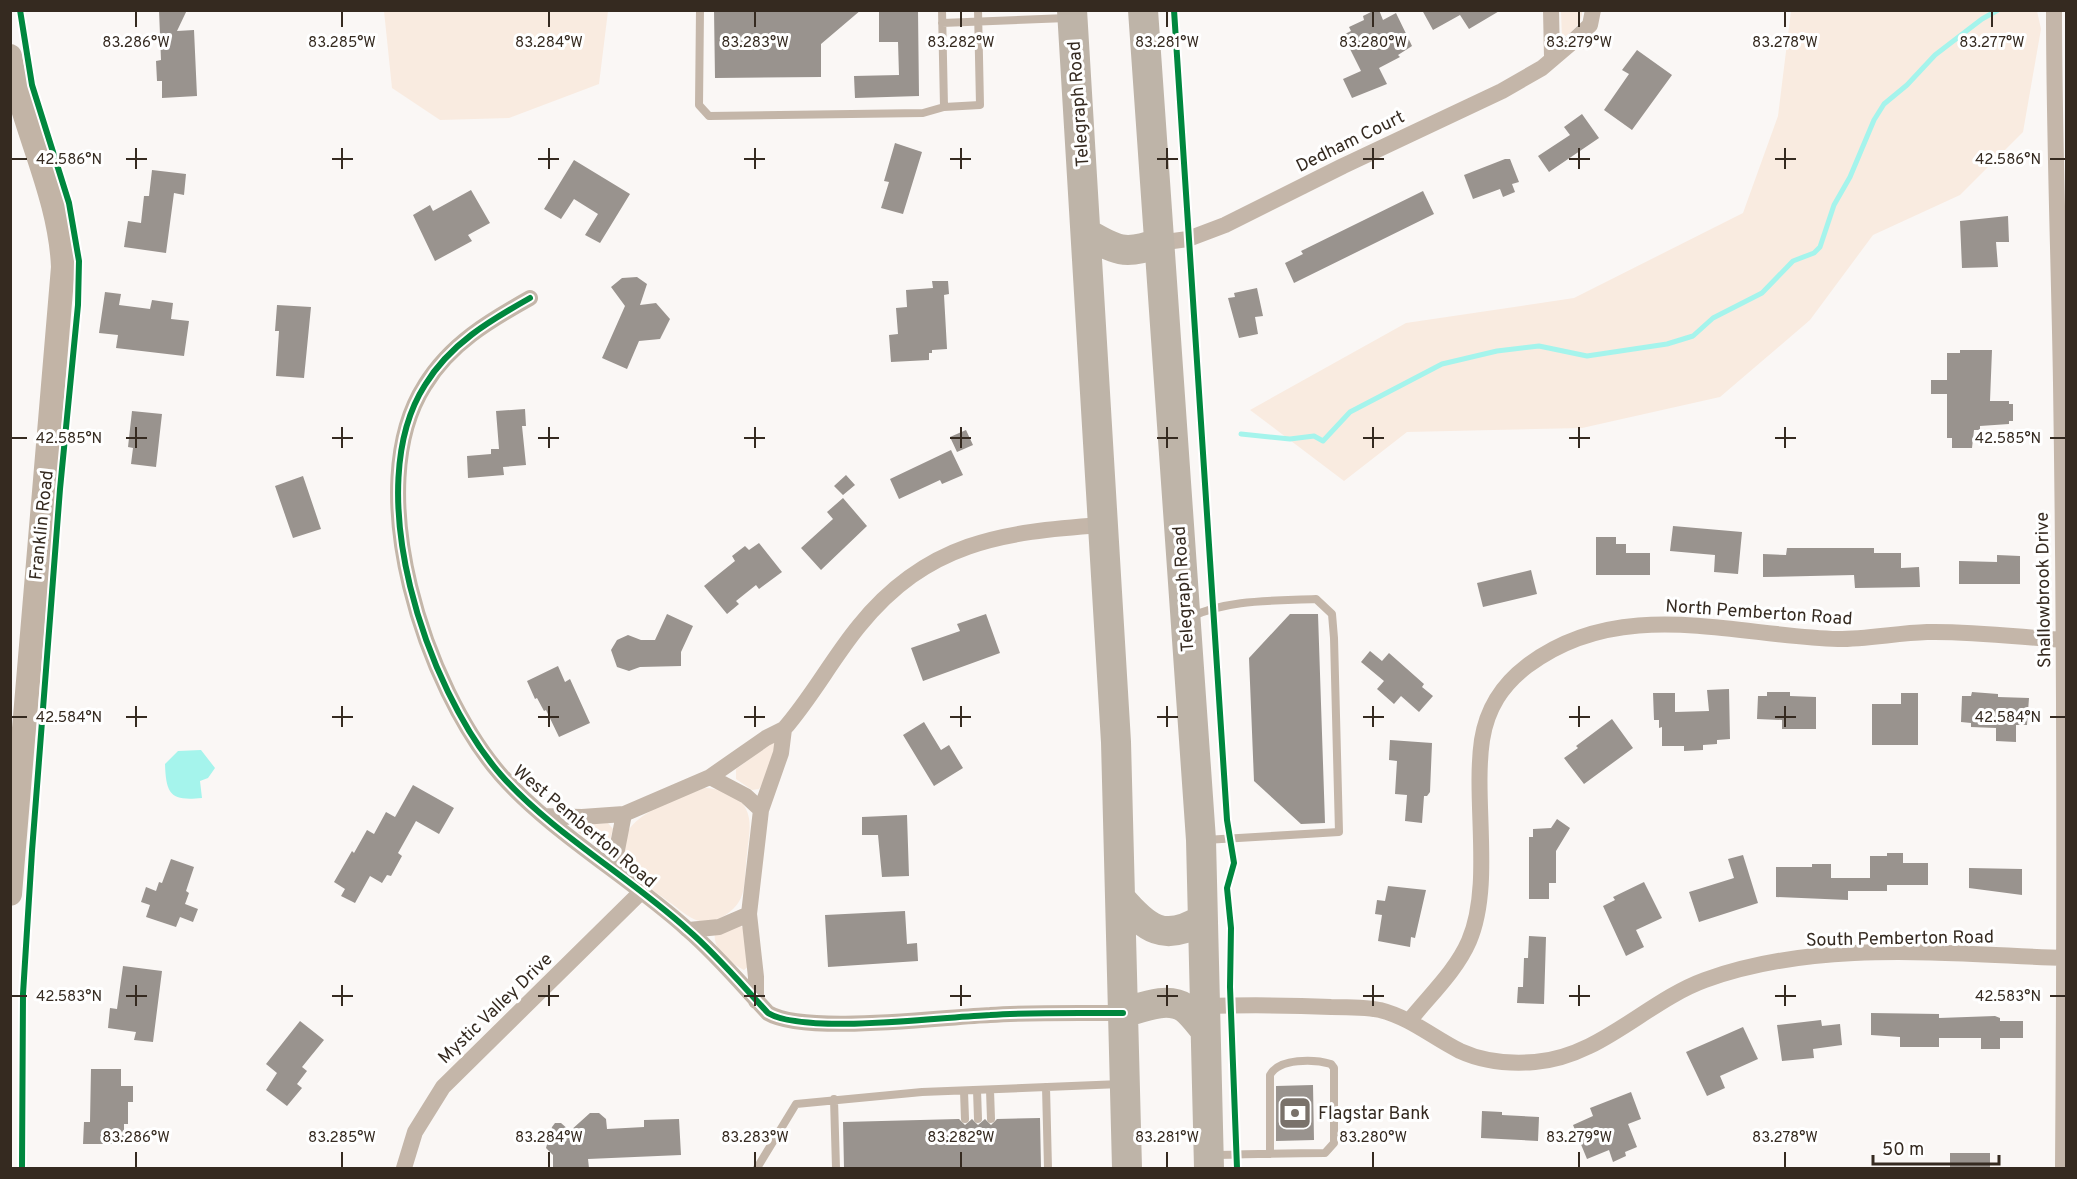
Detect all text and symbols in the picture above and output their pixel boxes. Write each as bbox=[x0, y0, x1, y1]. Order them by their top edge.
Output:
text: 83.286°W bbox=[102, 34, 170, 53]
text: 83.285°W bbox=[308, 34, 376, 53]
text: 83.284°W bbox=[515, 34, 583, 53]
text: 83.283°W bbox=[721, 34, 789, 53]
text: 83.282°W bbox=[927, 34, 995, 53]
text: 83.281°W bbox=[1135, 34, 1199, 53]
text: 83.280°W bbox=[1339, 34, 1407, 53]
text: 83.279°W bbox=[1546, 34, 1612, 53]
text: 83.278°W bbox=[1752, 34, 1818, 53]
text: 83.277°W bbox=[1959, 34, 2025, 53]
street label: Telegraph Road bbox=[1064, 40, 1095, 168]
street label: Dedham Court bbox=[1293, 106, 1409, 178]
text: 42.586°N bbox=[36, 151, 102, 170]
text: 42.586°N bbox=[1975, 151, 2041, 170]
text: 42.585°N bbox=[36, 430, 102, 449]
text: 42.585°N bbox=[1975, 430, 2041, 449]
street label: Franklin Road bbox=[25, 469, 60, 581]
street label: Shallowbrook Drive bbox=[2032, 512, 2057, 668]
street label: Telegraph Road bbox=[1169, 525, 1200, 653]
street label: North Pemberton Road bbox=[1665, 595, 1853, 632]
text: 42.584°N bbox=[36, 709, 102, 728]
text: 42.584°N bbox=[1975, 709, 2041, 728]
street label: West Pemberton Road bbox=[508, 760, 660, 894]
street label: South Pemberton Road bbox=[1806, 926, 1994, 953]
street label: Mystic Valley Drive bbox=[434, 949, 558, 1070]
text: 42.583°N bbox=[36, 988, 102, 1007]
text: 42.583°N bbox=[1975, 988, 2041, 1007]
bank icon: Flagstar Bank bbox=[1277, 1095, 1313, 1131]
place label: Flagstar Bank bbox=[1318, 1103, 1430, 1126]
scale bar bbox=[1873, 1128, 1999, 1166]
text: 83.286°W bbox=[102, 1129, 170, 1148]
text: 83.285°W bbox=[308, 1129, 376, 1148]
text: 83.284°W bbox=[515, 1129, 583, 1148]
text: 83.283°W bbox=[721, 1129, 789, 1148]
text: 83.282°W bbox=[927, 1129, 995, 1148]
text: 83.281°W bbox=[1135, 1129, 1199, 1148]
text: 83.280°W bbox=[1339, 1129, 1407, 1148]
text: 83.279°W bbox=[1546, 1129, 1612, 1148]
text: 83.278°W bbox=[1752, 1129, 1818, 1148]
text: 50 m bbox=[1882, 1139, 1924, 1162]

